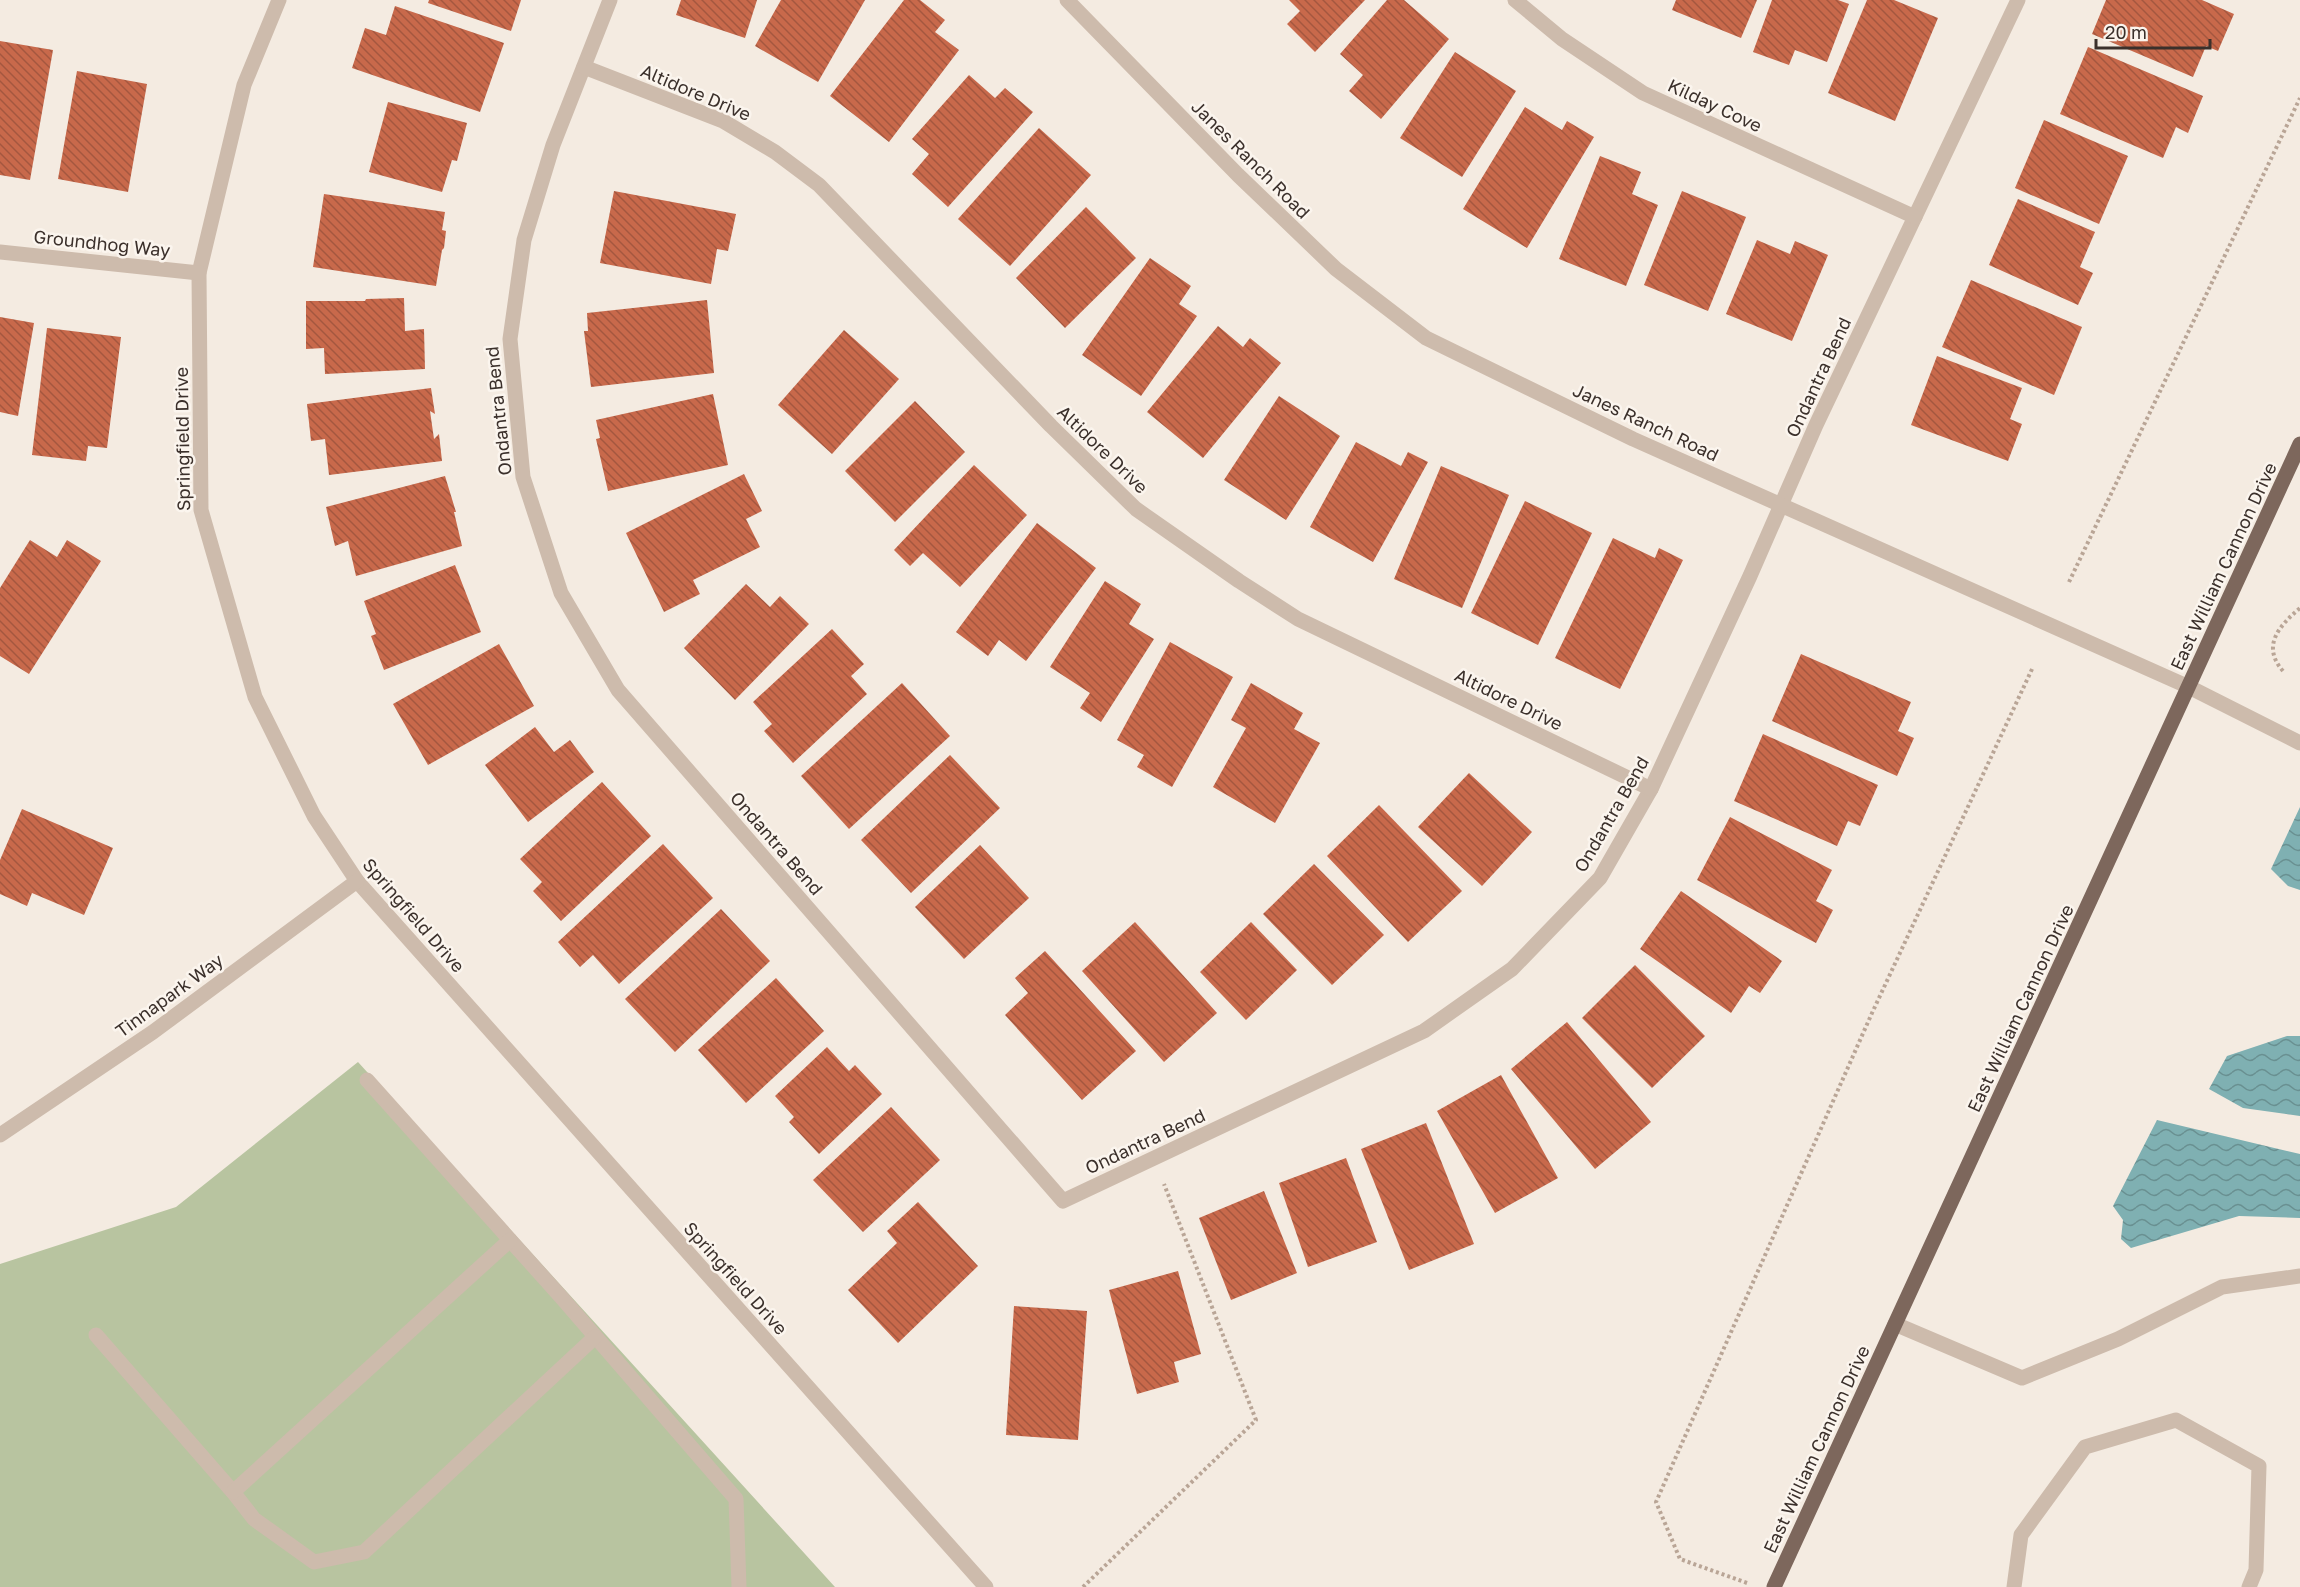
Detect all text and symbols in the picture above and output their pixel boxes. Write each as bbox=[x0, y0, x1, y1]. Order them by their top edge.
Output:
scale bar bbox=[2096, 12, 2210, 50]
text: 20 m bbox=[2105, 21, 2147, 43]
street label: Altidore Drive bbox=[638, 59, 754, 125]
street label: Kilday Cove bbox=[1665, 74, 1765, 136]
street label: Janes Ranch Road bbox=[1187, 95, 1315, 223]
street label: Groundhog Way bbox=[33, 225, 171, 261]
street label: Ondantra Bend bbox=[1781, 313, 1855, 441]
street label: Ondantra Bend bbox=[480, 345, 516, 477]
street label: Springfield Drive bbox=[170, 367, 194, 511]
street label: Janes Ranch Road bbox=[1570, 379, 1722, 465]
street label: Altidore Drive bbox=[1053, 400, 1153, 498]
street label: East William Cannon Drive bbox=[2165, 459, 2281, 673]
street label: Altidore Drive bbox=[1451, 663, 1567, 735]
street label: Ondantra Bend bbox=[1569, 752, 1653, 876]
street label: Ondantra Bend bbox=[726, 787, 828, 899]
street label: Springfield Drive bbox=[358, 853, 470, 977]
street label: East William Cannon Drive bbox=[1962, 901, 2078, 1115]
street label: Tinnapark Way bbox=[111, 949, 227, 1041]
street label: Ondantra Bend bbox=[1081, 1104, 1209, 1178]
street label: Springfield Drive bbox=[680, 1217, 792, 1339]
street label: East William Cannon Drive bbox=[1758, 1342, 1874, 1556]

